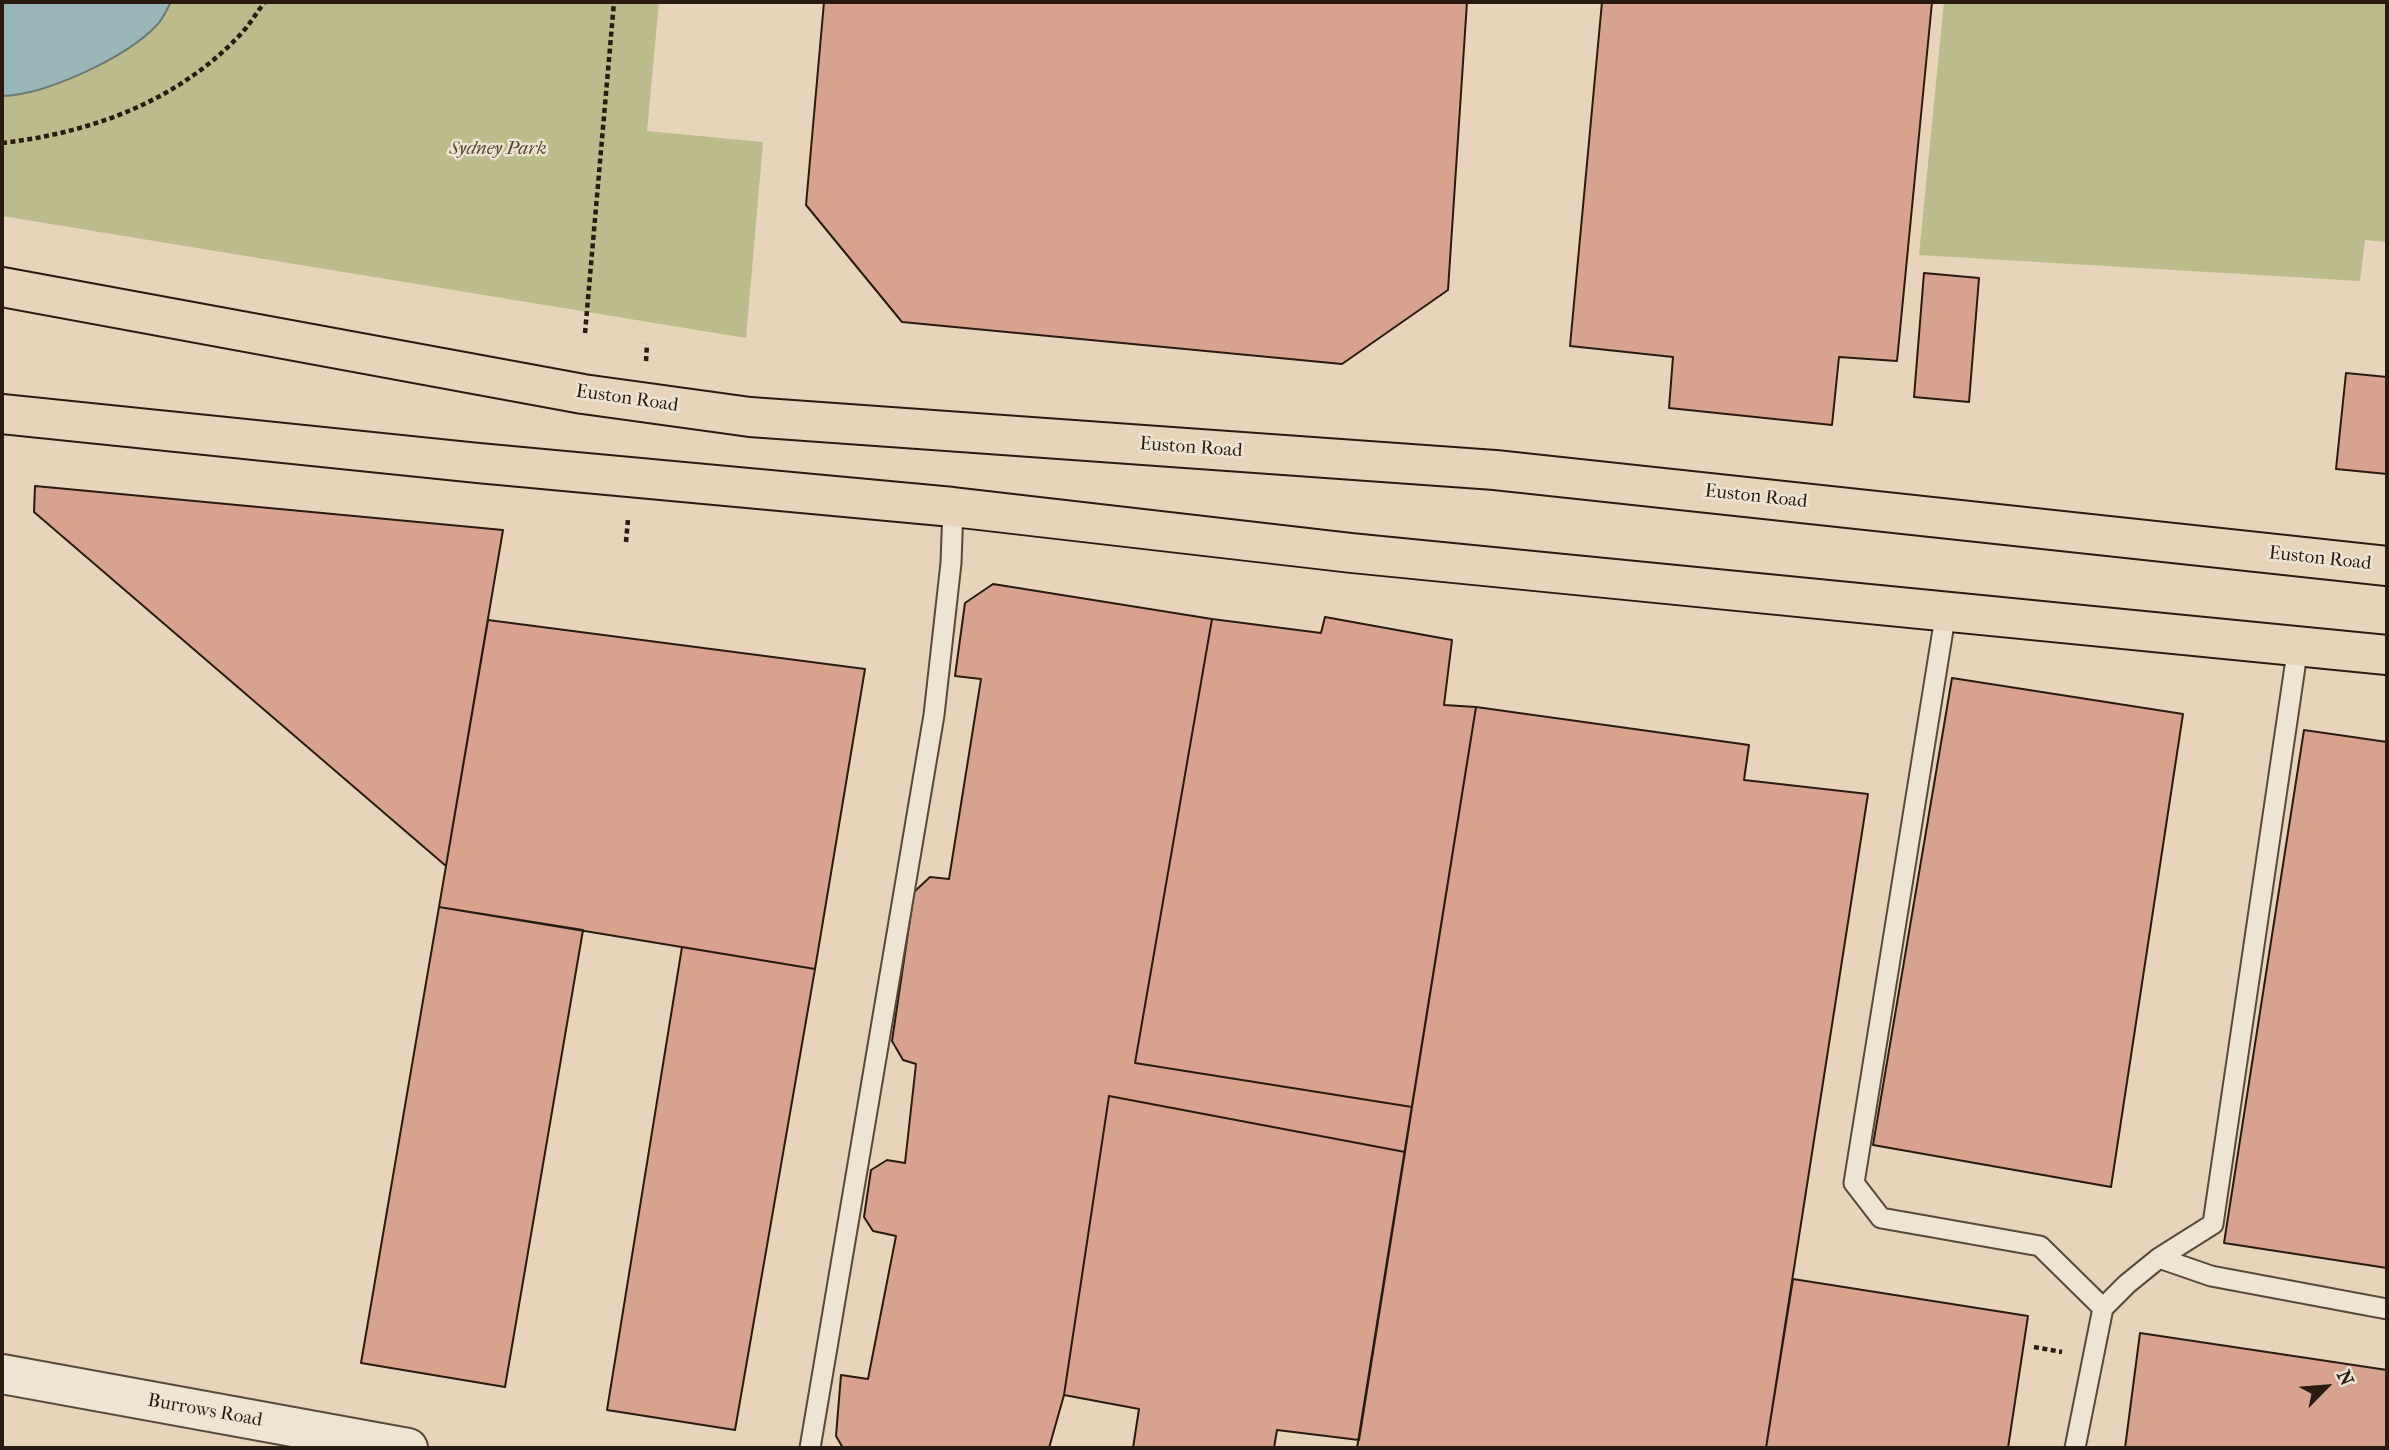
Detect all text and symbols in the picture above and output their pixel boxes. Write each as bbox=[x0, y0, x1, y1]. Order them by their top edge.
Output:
park label: Sydney Park bbox=[449, 138, 547, 160]
street label: Euston Road bbox=[574, 381, 680, 417]
street label: Euston Road bbox=[1139, 433, 1243, 463]
street label: Euston Road bbox=[1704, 480, 1808, 514]
street label: Euston Road bbox=[2268, 542, 2372, 576]
north arrow bbox=[2291, 1352, 2361, 1422]
text: N bbox=[2332, 1367, 2358, 1389]
street label: Burrows Road bbox=[146, 1390, 264, 1432]

